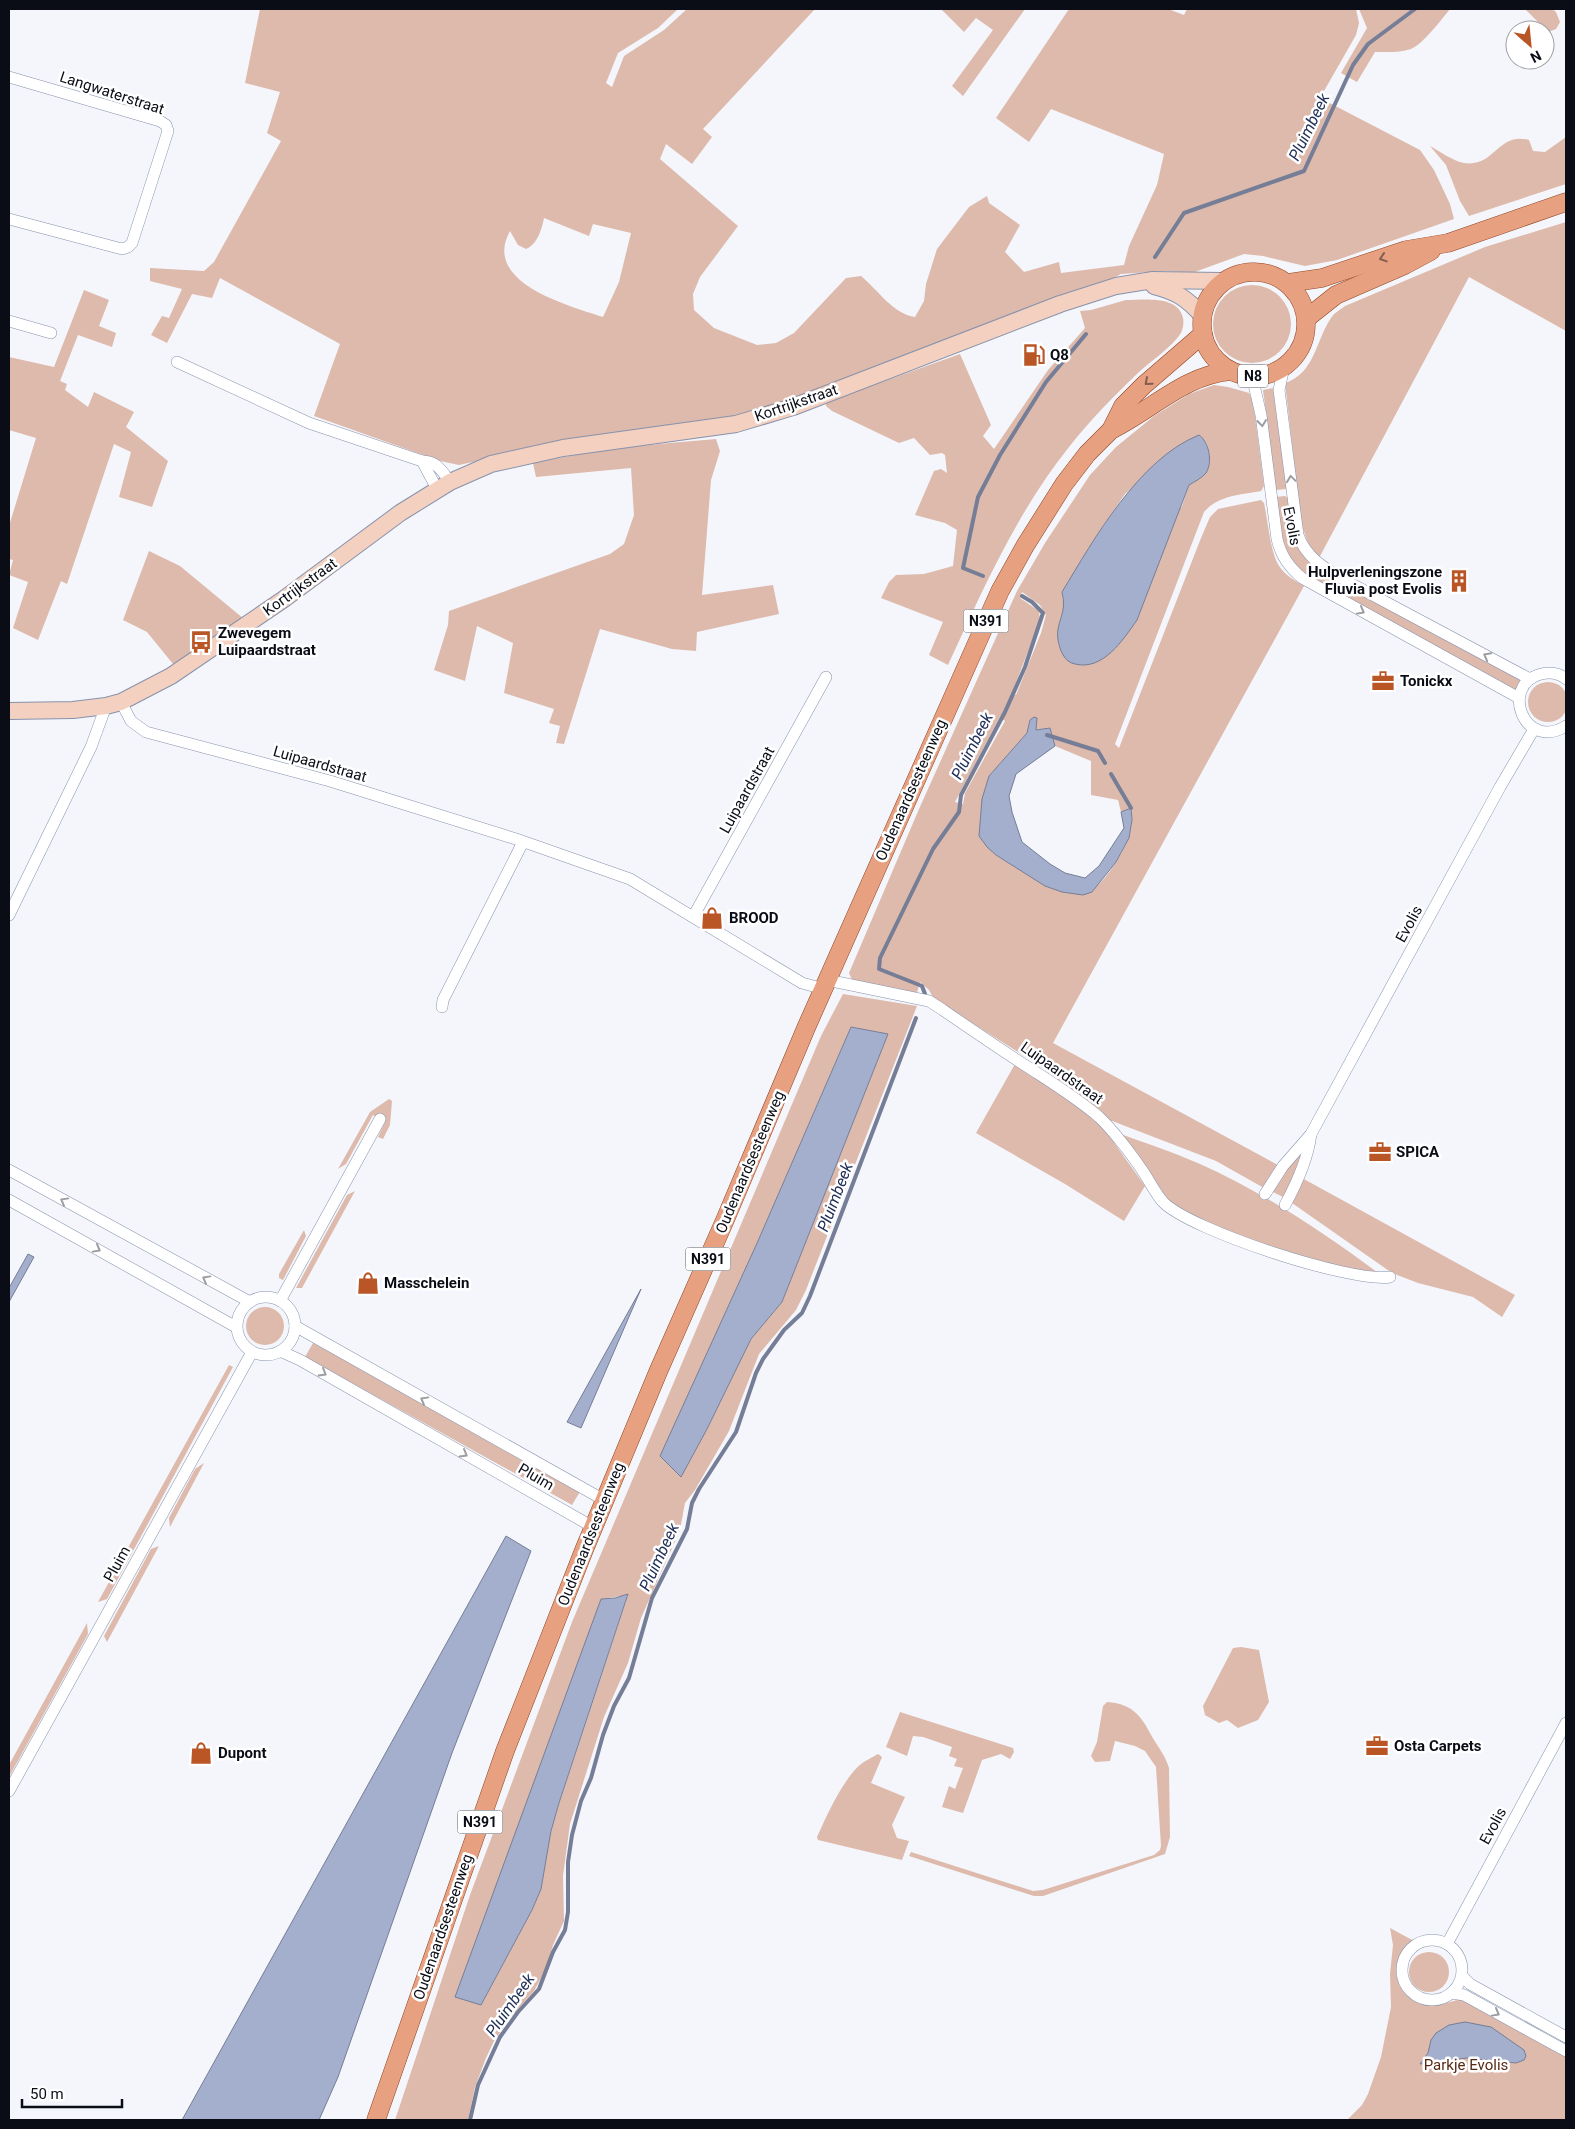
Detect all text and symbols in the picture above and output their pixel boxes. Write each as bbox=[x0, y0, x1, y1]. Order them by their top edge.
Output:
north arrow bbox=[1505, 20, 1555, 70]
text: N bbox=[1528, 47, 1544, 66]
street label: Langwaterstraat bbox=[57, 68, 167, 118]
water label: Pluimbeek bbox=[1285, 89, 1334, 164]
one-way arrow bbox=[1380, 252, 1388, 262]
fuel station icon: Q8 bbox=[1021, 342, 1047, 368]
place label: Q8 bbox=[1050, 346, 1069, 364]
road number: N8 bbox=[1238, 364, 1268, 388]
one-way arrow bbox=[1144, 376, 1153, 385]
street label: Kortrijkstraat bbox=[752, 380, 840, 426]
one-way arrow bbox=[1256, 419, 1267, 427]
one-way arrow bbox=[1286, 474, 1297, 482]
street label: Evolis bbox=[1279, 505, 1305, 547]
street label: Kortrijkstraat bbox=[260, 554, 340, 620]
place label: Hulpverleningszone Fluvia post Evolis bbox=[1308, 563, 1442, 598]
building icon: Hulpverleningszone Fluvia post Evolis bbox=[1446, 568, 1472, 594]
one-way arrow bbox=[1356, 605, 1365, 615]
road number: N391 bbox=[964, 610, 1008, 632]
place label: Zwevegem Luipaardstraat bbox=[218, 624, 316, 659]
bus stop icon: Zwevegem Luipaardstraat bbox=[188, 629, 214, 655]
one-way arrow bbox=[1484, 652, 1493, 662]
office icon: Tonickx bbox=[1370, 668, 1396, 694]
place label: Tonickx bbox=[1400, 672, 1453, 690]
water label: Pluimbeek bbox=[947, 708, 997, 783]
street label: Oudenaardsesteenweg bbox=[872, 716, 950, 864]
street label: Luipaardstraat bbox=[271, 742, 369, 786]
street label: Luipaardstraat bbox=[716, 743, 778, 837]
street label: Evolis bbox=[1392, 903, 1426, 945]
shop icon: BROOD bbox=[699, 905, 725, 931]
place label: BROOD bbox=[729, 909, 779, 927]
street label: Luipaardstraat bbox=[1017, 1038, 1107, 1108]
street label: Oudenaardsesteenweg bbox=[712, 1088, 788, 1236]
office icon: SPICA bbox=[1367, 1139, 1393, 1165]
place label: SPICA bbox=[1396, 1143, 1440, 1161]
water label: Pluimbeek bbox=[813, 1159, 857, 1234]
one-way arrow bbox=[60, 1197, 69, 1207]
one-way arrow bbox=[92, 1243, 101, 1253]
road number: N391 bbox=[686, 1248, 730, 1270]
shop icon: Masschelein bbox=[355, 1270, 381, 1296]
place label: Masschelein bbox=[384, 1274, 469, 1292]
one-way arrow bbox=[203, 1275, 212, 1285]
one-way arrow bbox=[318, 1367, 327, 1377]
one-way arrow bbox=[420, 1396, 429, 1406]
one-way arrow bbox=[459, 1447, 468, 1457]
street label: Pluim bbox=[515, 1460, 557, 1494]
street label: Oudenaardsesteenweg bbox=[554, 1460, 628, 1608]
water label: Pluimbeek bbox=[635, 1519, 683, 1594]
street label: Pluim bbox=[100, 1543, 134, 1585]
office icon: Osta Carpets bbox=[1364, 1733, 1390, 1759]
place label: Osta Carpets bbox=[1394, 1737, 1482, 1755]
shop icon: Dupont bbox=[188, 1740, 214, 1766]
place label: Dupont bbox=[218, 1744, 267, 1762]
street label: Evolis bbox=[1476, 1805, 1510, 1847]
road number: N391 bbox=[458, 1810, 502, 1834]
street label: Oudenaardsesteenweg bbox=[410, 1852, 476, 2002]
water label: Pluimbeek bbox=[481, 1969, 539, 2040]
one-way arrow bbox=[1491, 2007, 1500, 2017]
park label: Parkje Evolis bbox=[1424, 2056, 1508, 2074]
scale bar bbox=[22, 2076, 122, 2108]
text: 50 m bbox=[30, 2085, 64, 2103]

